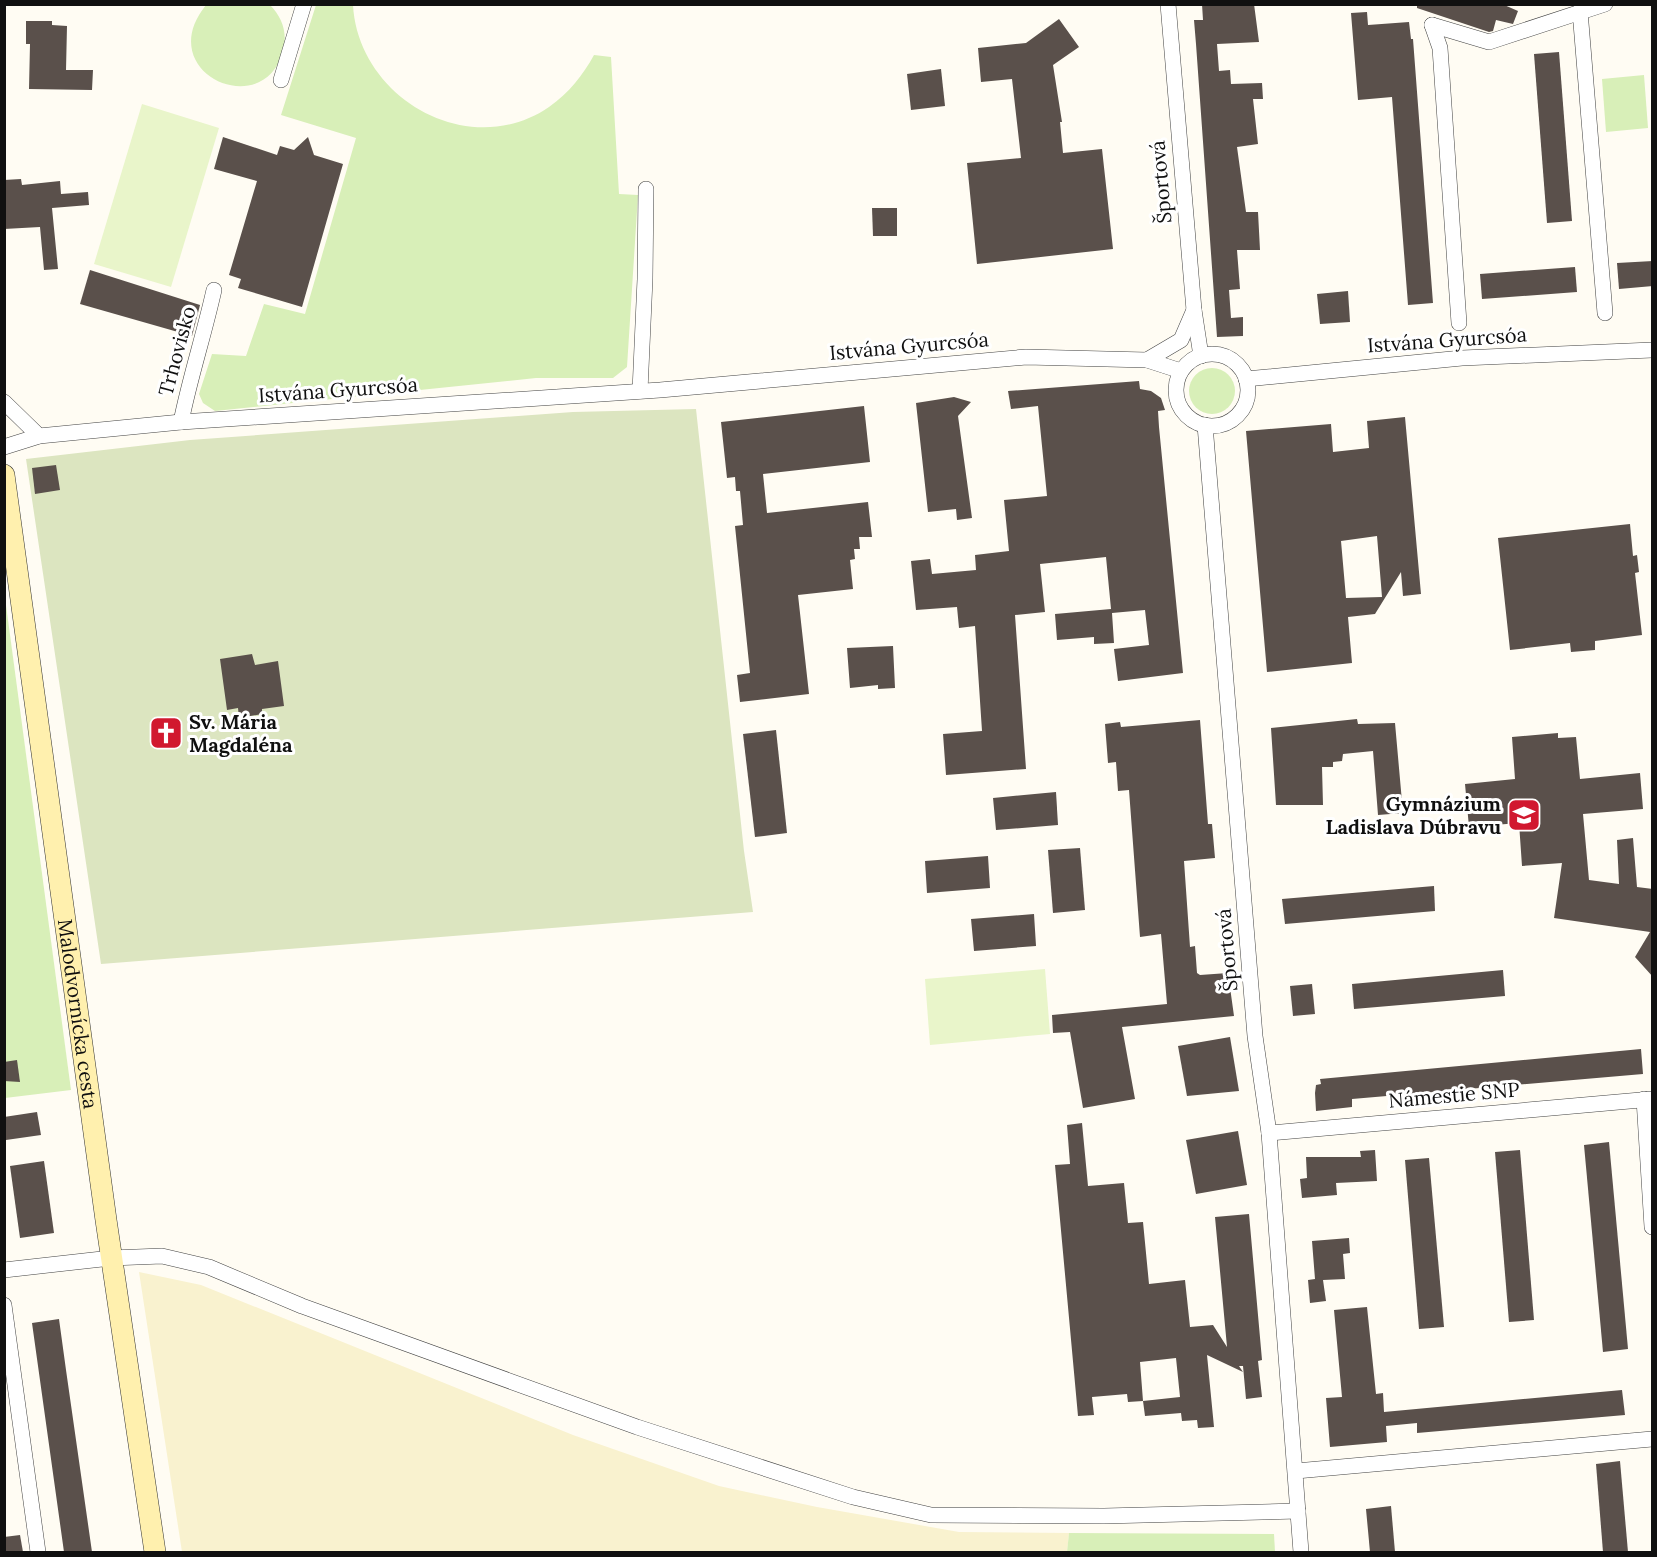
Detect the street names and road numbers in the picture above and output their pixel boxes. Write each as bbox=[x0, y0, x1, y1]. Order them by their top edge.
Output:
street label: Športová bbox=[1144, 139, 1177, 225]
street label: Trhovisko bbox=[153, 303, 200, 399]
street label: Istvána Gyurcsóa bbox=[1366, 321, 1528, 358]
street label: Istvána Gyurcsóa bbox=[828, 326, 990, 365]
street label: Istvána Gyurcsóa bbox=[257, 371, 419, 408]
street label: Športová bbox=[1210, 907, 1243, 993]
street label: Malodvornícka cesta bbox=[53, 917, 104, 1111]
street label: Námestie SNP bbox=[1387, 1076, 1521, 1113]

